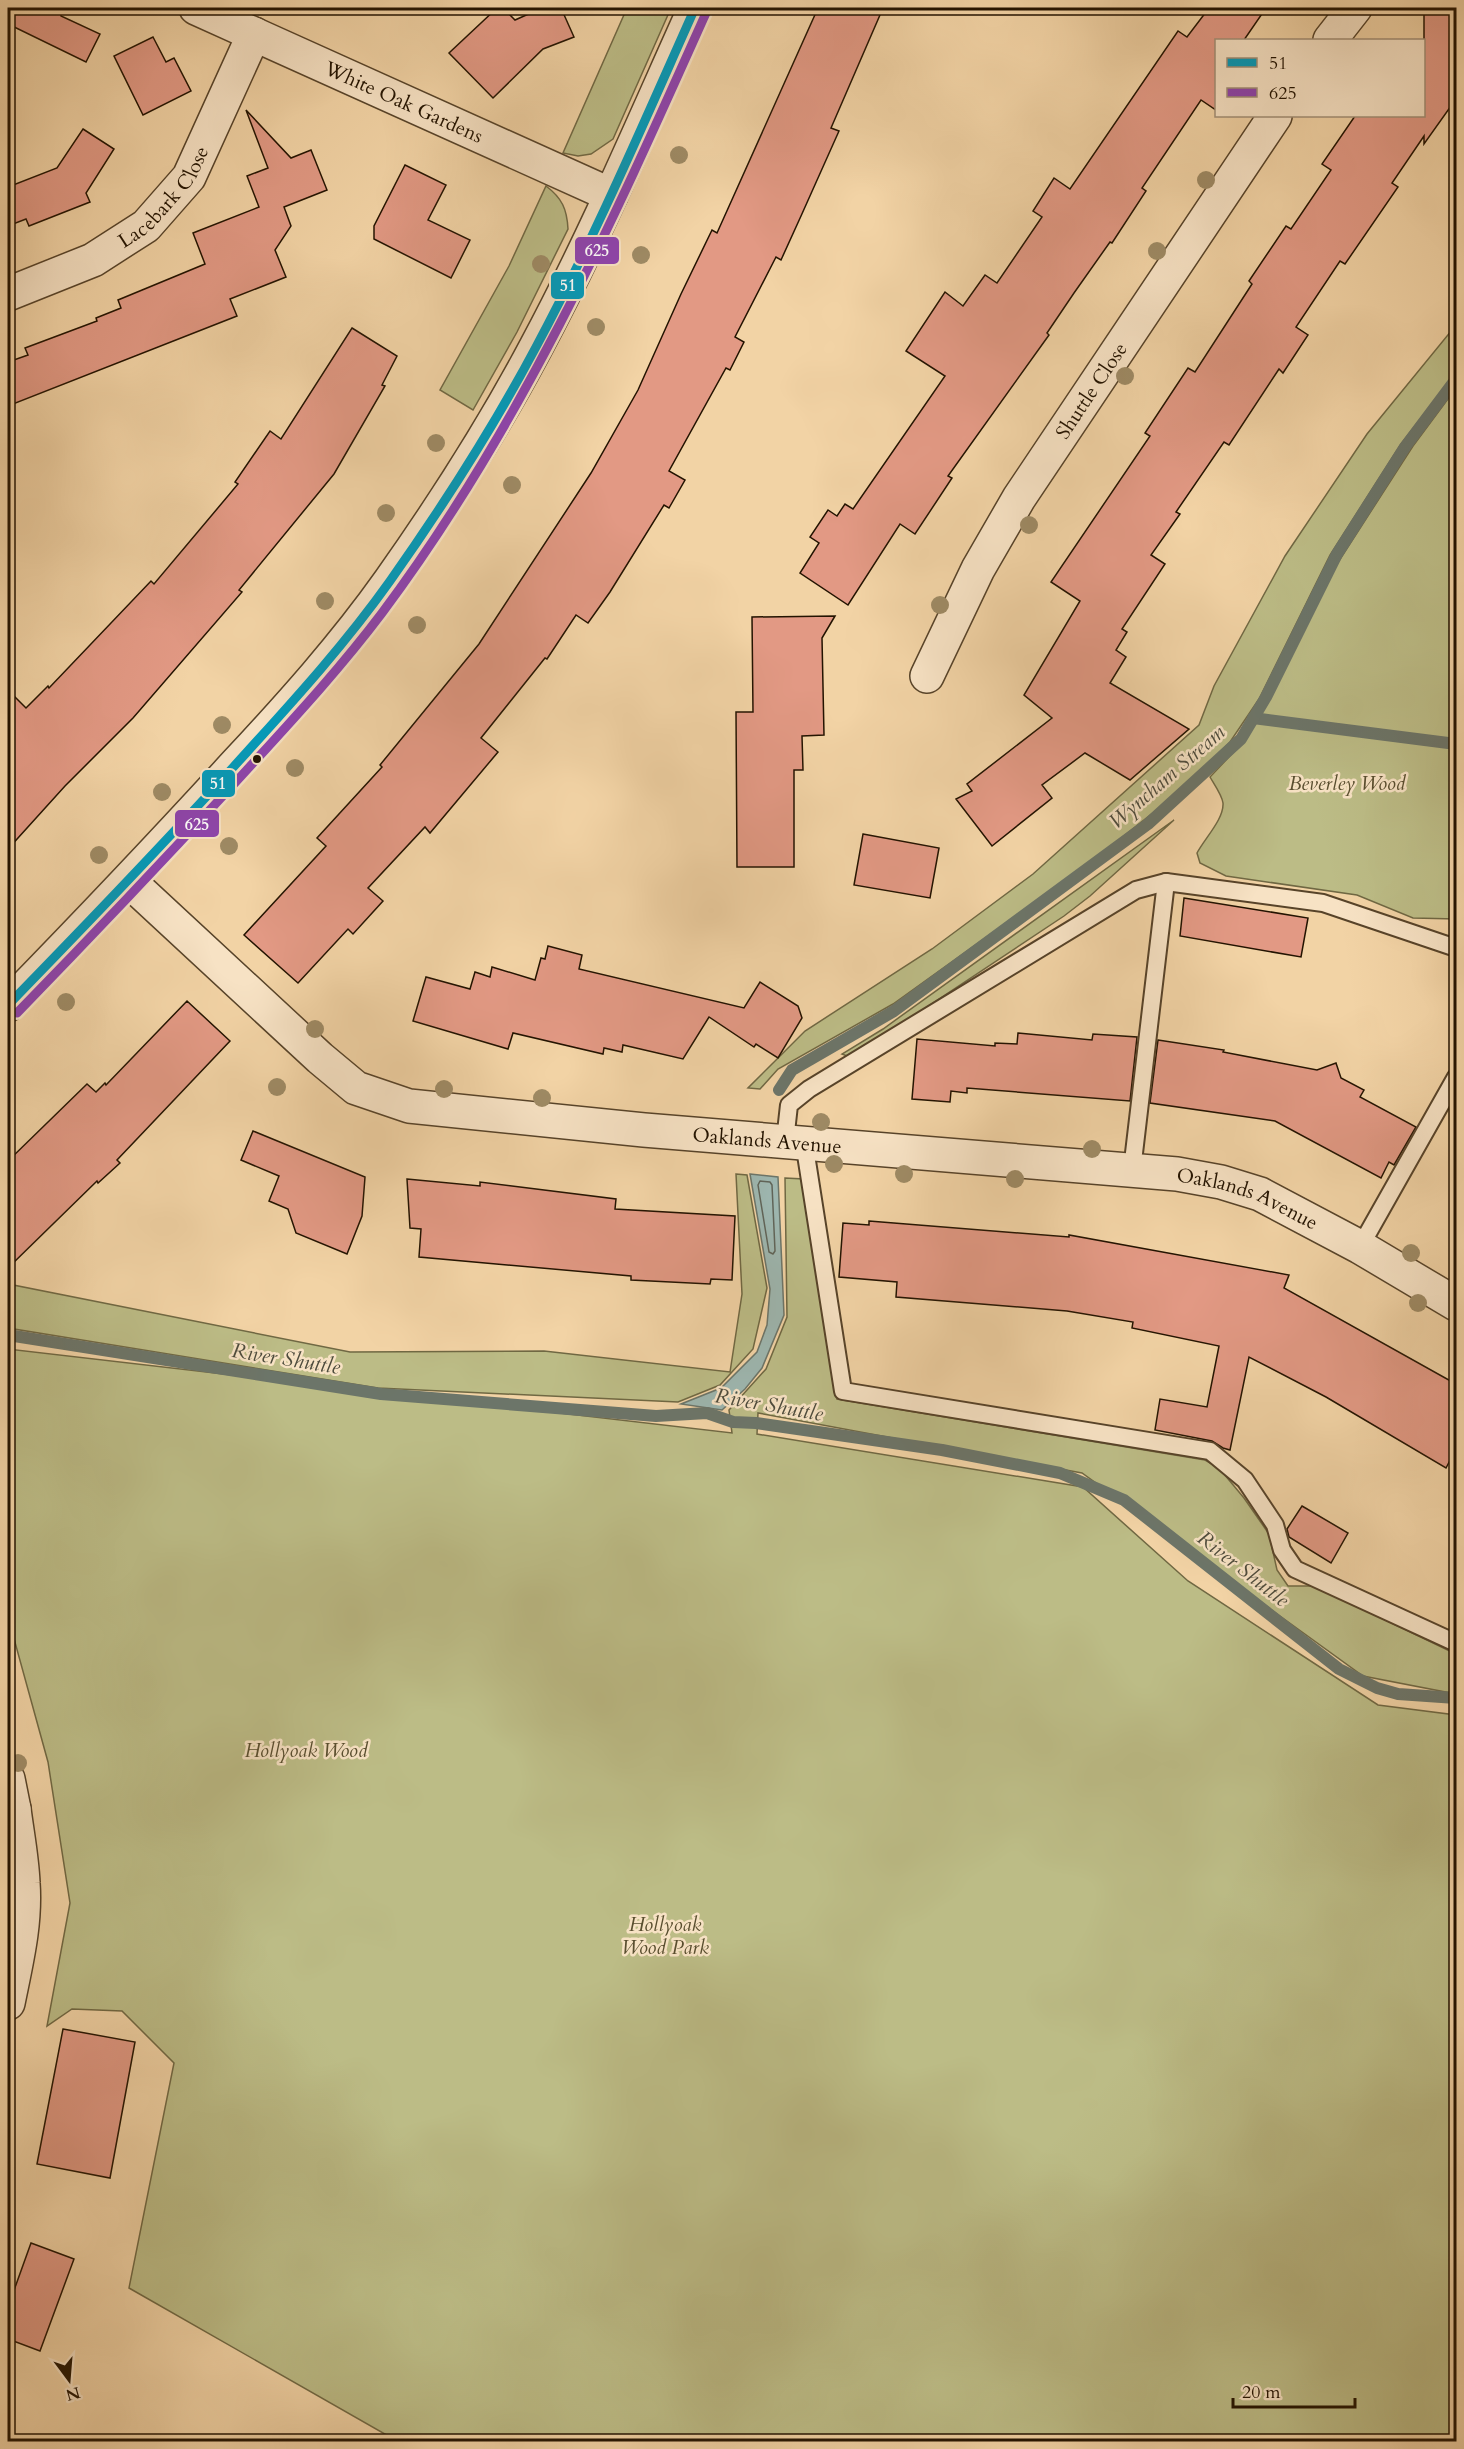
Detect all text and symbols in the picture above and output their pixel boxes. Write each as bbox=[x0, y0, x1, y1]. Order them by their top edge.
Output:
legend bbox=[1215, 39, 1425, 117]
text: 51 bbox=[1269, 51, 1287, 76]
street label: White Oak Gardens bbox=[319, 54, 487, 149]
text: 625 bbox=[1269, 81, 1297, 106]
street label: Lacebark Close bbox=[113, 142, 215, 254]
line badge: 625 bbox=[574, 236, 620, 265]
text: 625 bbox=[585, 240, 609, 262]
line badge: 51 bbox=[550, 271, 585, 300]
text: 51 bbox=[560, 275, 576, 297]
street label: Shuttle Close bbox=[1049, 337, 1133, 444]
water label: Wyncham Stream bbox=[1102, 718, 1232, 836]
unlabelled marker bbox=[251, 753, 263, 765]
line badge: 51 bbox=[201, 769, 236, 798]
park label: Beverley Wood bbox=[1289, 770, 1407, 797]
text: 51 bbox=[210, 773, 226, 795]
line badge: 625 bbox=[174, 809, 220, 838]
text: 625 bbox=[185, 814, 209, 836]
street label: Oaklands Avenue bbox=[692, 1121, 843, 1160]
street label: Oaklands Avenue bbox=[1175, 1161, 1323, 1236]
water label: River Shuttle bbox=[230, 1336, 343, 1382]
water label: River Shuttle bbox=[713, 1381, 826, 1429]
water label: River Shuttle bbox=[1191, 1524, 1296, 1615]
park label: Hollyoak Wood bbox=[244, 1737, 369, 1764]
park label: Hollyoak Wood Park bbox=[621, 1911, 709, 1961]
north arrow bbox=[39, 2350, 99, 2410]
scale bar bbox=[1233, 2371, 1354, 2409]
text: 20 m bbox=[1242, 2380, 1281, 2405]
text: N bbox=[63, 2381, 83, 2406]

